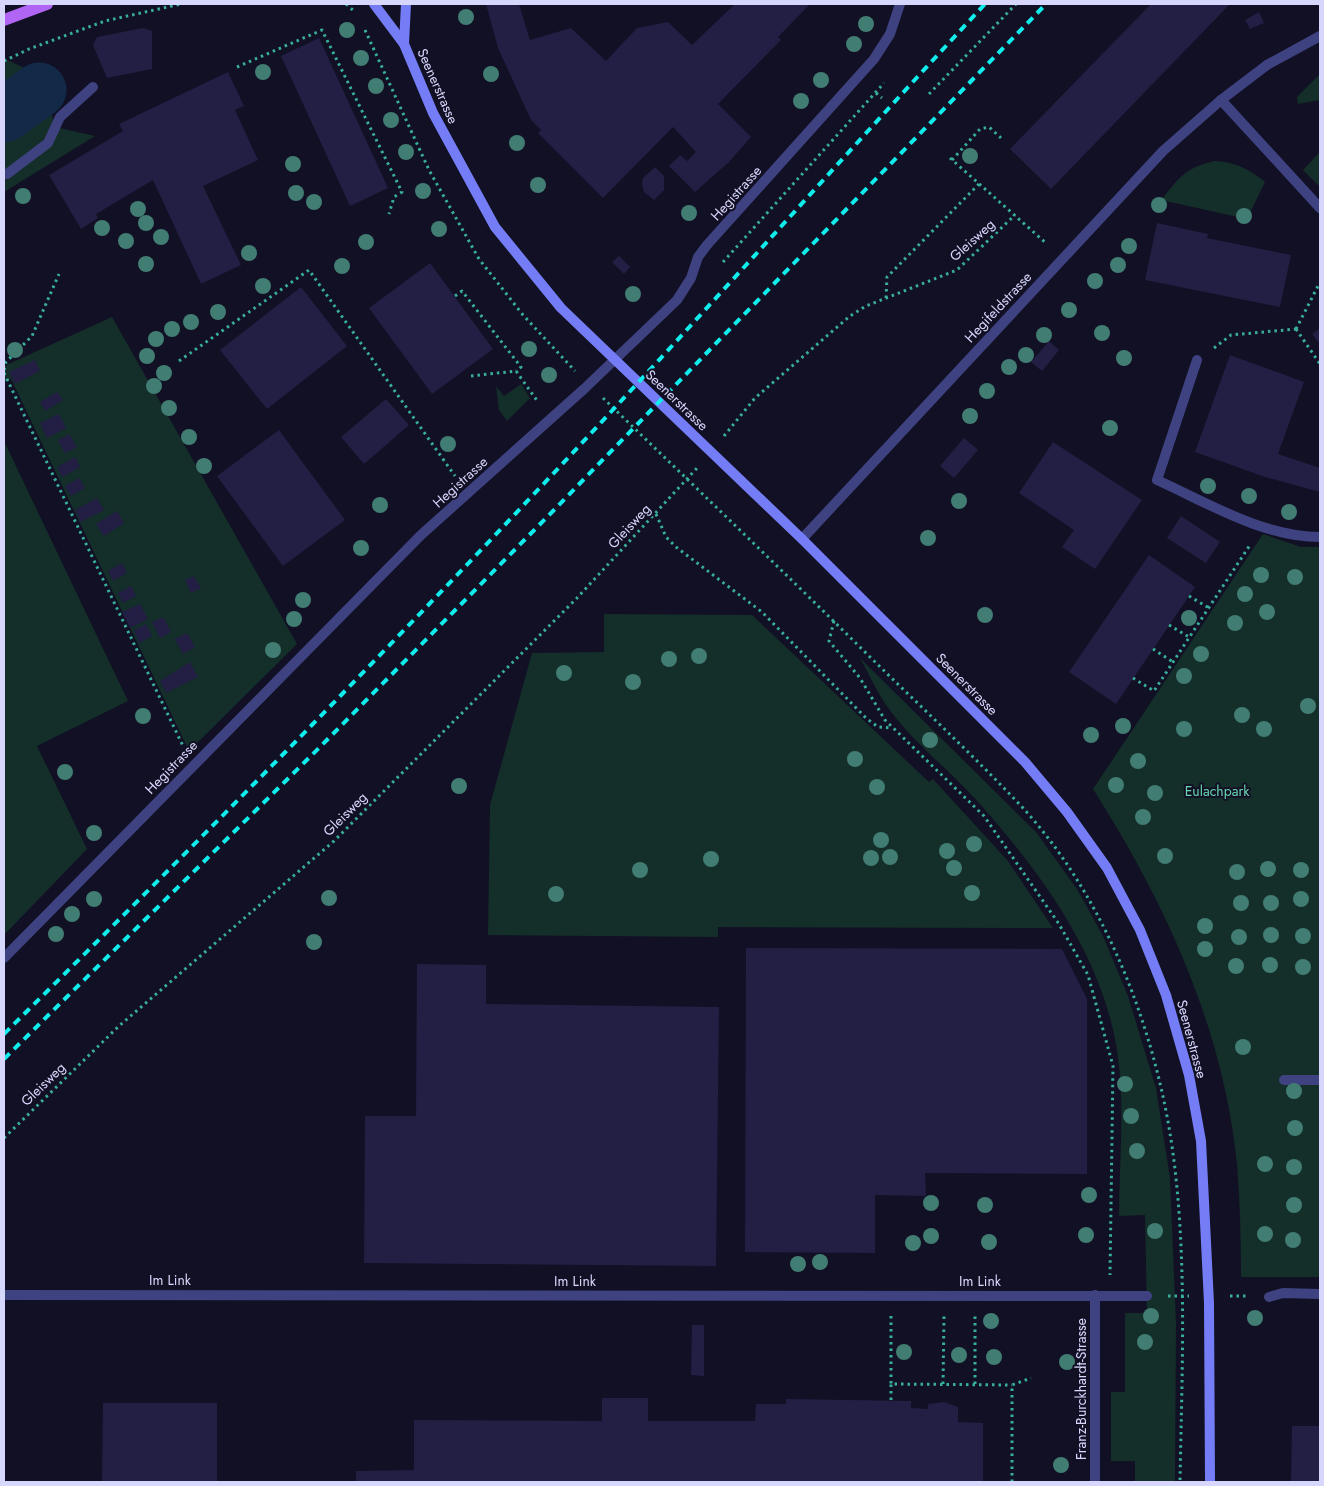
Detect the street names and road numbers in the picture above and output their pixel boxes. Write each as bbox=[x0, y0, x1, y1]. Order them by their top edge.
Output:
street label: Seenerstrasse bbox=[412, 45, 464, 127]
street label: Hegistrasse bbox=[706, 161, 766, 225]
street label: Gleisweg bbox=[945, 214, 999, 266]
street label: Hegifeldstrasse bbox=[960, 267, 1036, 347]
street label: Seenerstrasse bbox=[641, 365, 713, 435]
street label: Hegistrasse bbox=[428, 452, 492, 512]
street label: Gleisweg bbox=[603, 499, 655, 553]
street label: Seenerstrasse bbox=[931, 648, 1003, 720]
street label: Hegistrasse bbox=[140, 736, 202, 798]
street label: Gleisweg bbox=[318, 787, 372, 841]
street label: Seenerstrasse bbox=[1172, 998, 1212, 1080]
street label: Gleisweg bbox=[16, 1058, 70, 1110]
street label: Im Link bbox=[149, 1270, 192, 1290]
street label: Im Link bbox=[554, 1271, 597, 1291]
street label: Im Link bbox=[959, 1271, 1002, 1291]
street label: Franz-Burckhardt-Strasse bbox=[1071, 1318, 1091, 1460]

